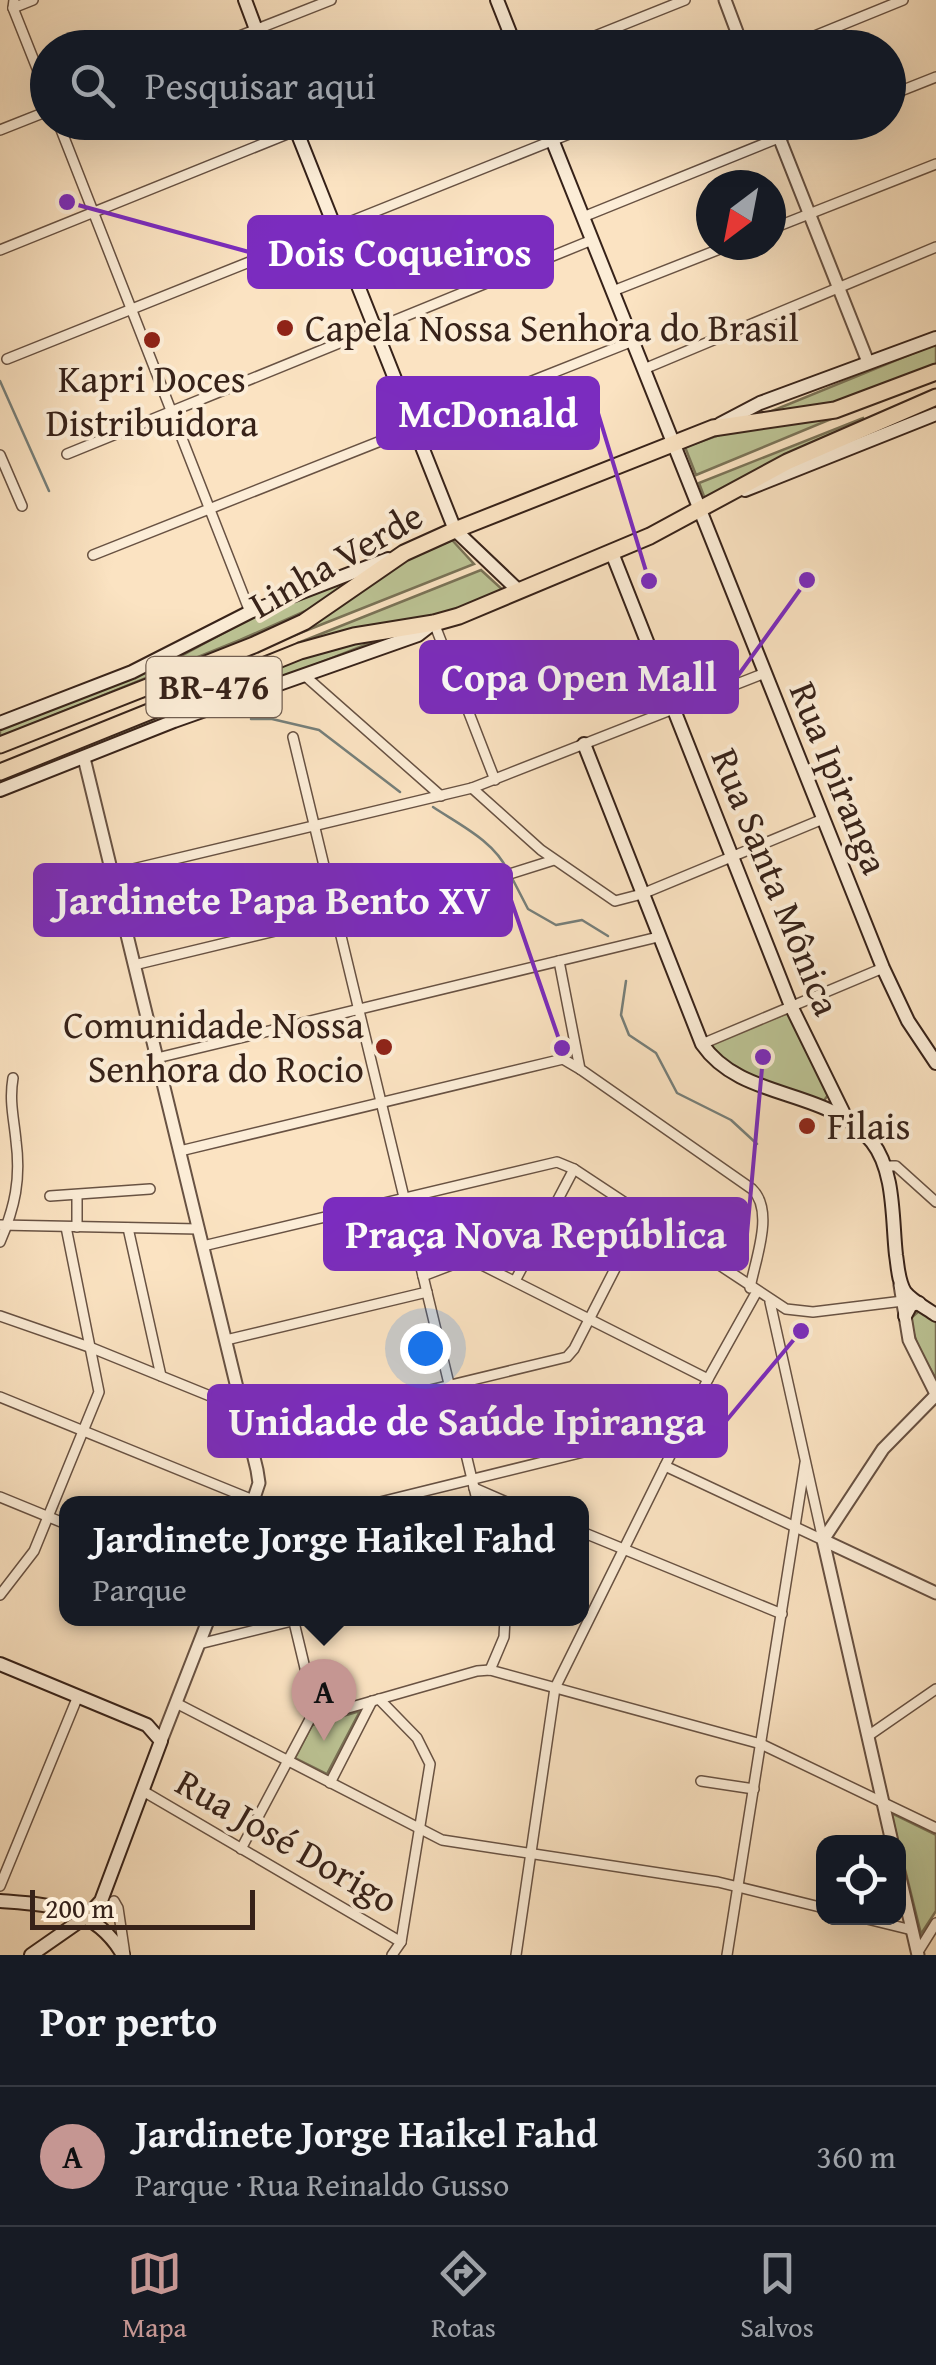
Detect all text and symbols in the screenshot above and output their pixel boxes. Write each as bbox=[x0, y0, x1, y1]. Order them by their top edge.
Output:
search box bbox=[30, 30, 906, 140]
text: Pesquisar aqui bbox=[145, 57, 376, 113]
icon: search bbox=[65, 58, 120, 113]
north arrow bbox=[696, 170, 786, 260]
callout: Dois Coqueiros bbox=[249, 217, 552, 287]
text: Dois Coqueiros bbox=[268, 222, 532, 281]
place label: Capela Nossa Senhora do Brasil bbox=[305, 299, 799, 355]
marker: Capela Nossa Senhora do Brasil bbox=[274, 317, 296, 339]
marker: Kapri Doces Distribuidora bbox=[141, 329, 163, 351]
place label: Kapri Doces Distribuidora bbox=[46, 350, 258, 450]
callout: McDonald bbox=[378, 378, 598, 448]
text: McDonald bbox=[398, 383, 578, 442]
street label: Linha Verde bbox=[238, 487, 433, 631]
callout: Copa Open Mall bbox=[421, 642, 737, 712]
text: Copa Open Mall bbox=[441, 647, 717, 706]
road number: BR-476 bbox=[146, 657, 282, 717]
street label: Rua Ipiranga bbox=[776, 673, 904, 882]
street label: Rua Santa Mônica bbox=[698, 740, 856, 1024]
callout: Jardinete Papa Bento XV bbox=[35, 865, 511, 935]
text: Jardinete Papa Bento XV bbox=[49, 870, 491, 929]
place label: Comunidade Nossa Senhora do Rocio bbox=[63, 996, 364, 1096]
marker: Comunidade Nossa Senhora do Rocio bbox=[373, 1036, 395, 1058]
place label: Filais bbox=[827, 1097, 911, 1153]
marker: Filais bbox=[796, 1115, 818, 1137]
callout: Praça Nova República bbox=[325, 1199, 747, 1269]
text: Praça Nova República bbox=[345, 1204, 727, 1263]
your location bbox=[400, 1323, 451, 1374]
callout: Unidade de Saúde Ipiranga bbox=[209, 1386, 726, 1456]
text: Unidade de Saúde Ipiranga bbox=[228, 1391, 706, 1450]
popup bbox=[59, 1496, 589, 1626]
text: Jardinete Jorge Haikel Fahd bbox=[93, 1510, 555, 1566]
text: Parque bbox=[93, 1566, 187, 1613]
pin: A bbox=[292, 1658, 356, 1741]
street label: Rua José Dorigo bbox=[166, 1754, 409, 1927]
map controls bbox=[816, 1835, 906, 1925]
button: locate bbox=[816, 1835, 906, 1925]
scale bar bbox=[30, 1885, 255, 1930]
text: 200 m bbox=[45, 1887, 114, 1928]
text: Por perto bbox=[40, 1990, 217, 2051]
text: Jardinete Jorge Haikel Fahd bbox=[135, 2105, 598, 2161]
text: A bbox=[62, 2133, 83, 2180]
text: 360 m bbox=[817, 2133, 896, 2180]
text: Parque · Rua Reinaldo Gusso bbox=[135, 2161, 509, 2208]
tab: Mapa bbox=[122, 2246, 187, 2347]
tab: Rotas bbox=[431, 2246, 496, 2347]
tab: Salvos bbox=[740, 2246, 814, 2347]

